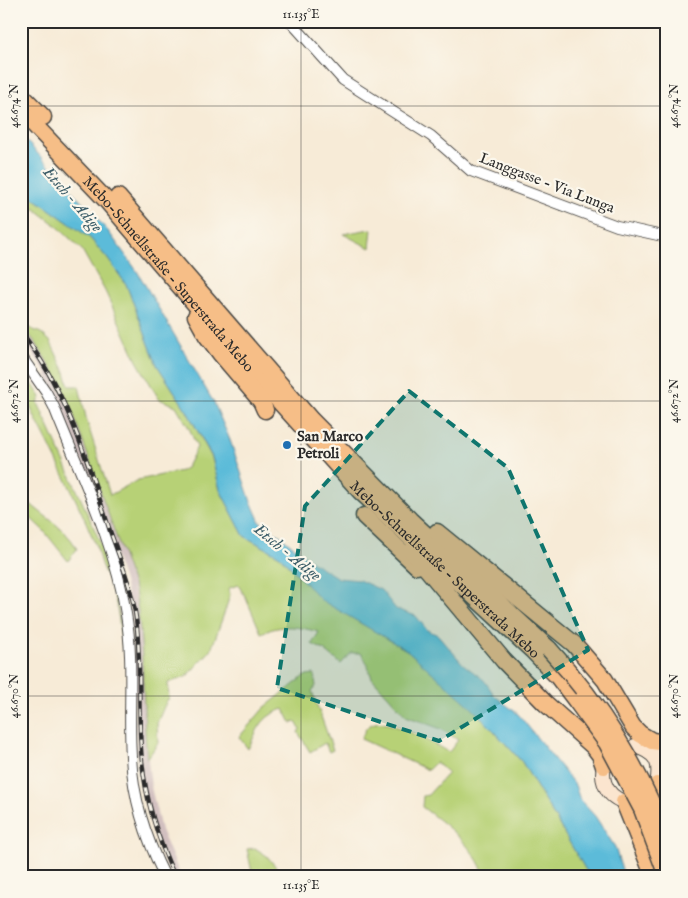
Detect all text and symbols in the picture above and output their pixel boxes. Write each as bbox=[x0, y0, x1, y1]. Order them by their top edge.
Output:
text: 11.135°E bbox=[283, 7, 319, 22]
text: 46.674°N bbox=[7, 83, 22, 128]
text: 46.674°N bbox=[667, 83, 682, 128]
street label: Langgasse - Via Lunga bbox=[477, 148, 618, 218]
water label: Etsch - Adige bbox=[37, 162, 106, 237]
street label: Mebo-Schnellstraße - Superstrada Mebo bbox=[79, 172, 259, 376]
text: 46.672°N bbox=[7, 378, 22, 423]
text: 46.672°N bbox=[667, 378, 682, 423]
place label: San Marco Petroli bbox=[297, 427, 363, 463]
marker: San Marco Petroli bbox=[281, 439, 293, 451]
street label: Mebo-Schnellstraße - Superstrada Mebo bbox=[346, 477, 544, 662]
water label: Etsch - Adige bbox=[249, 519, 325, 587]
text: 46.670°N bbox=[7, 673, 22, 718]
text: 46.670°N bbox=[667, 673, 682, 718]
text: 11.135°E bbox=[283, 878, 319, 893]

